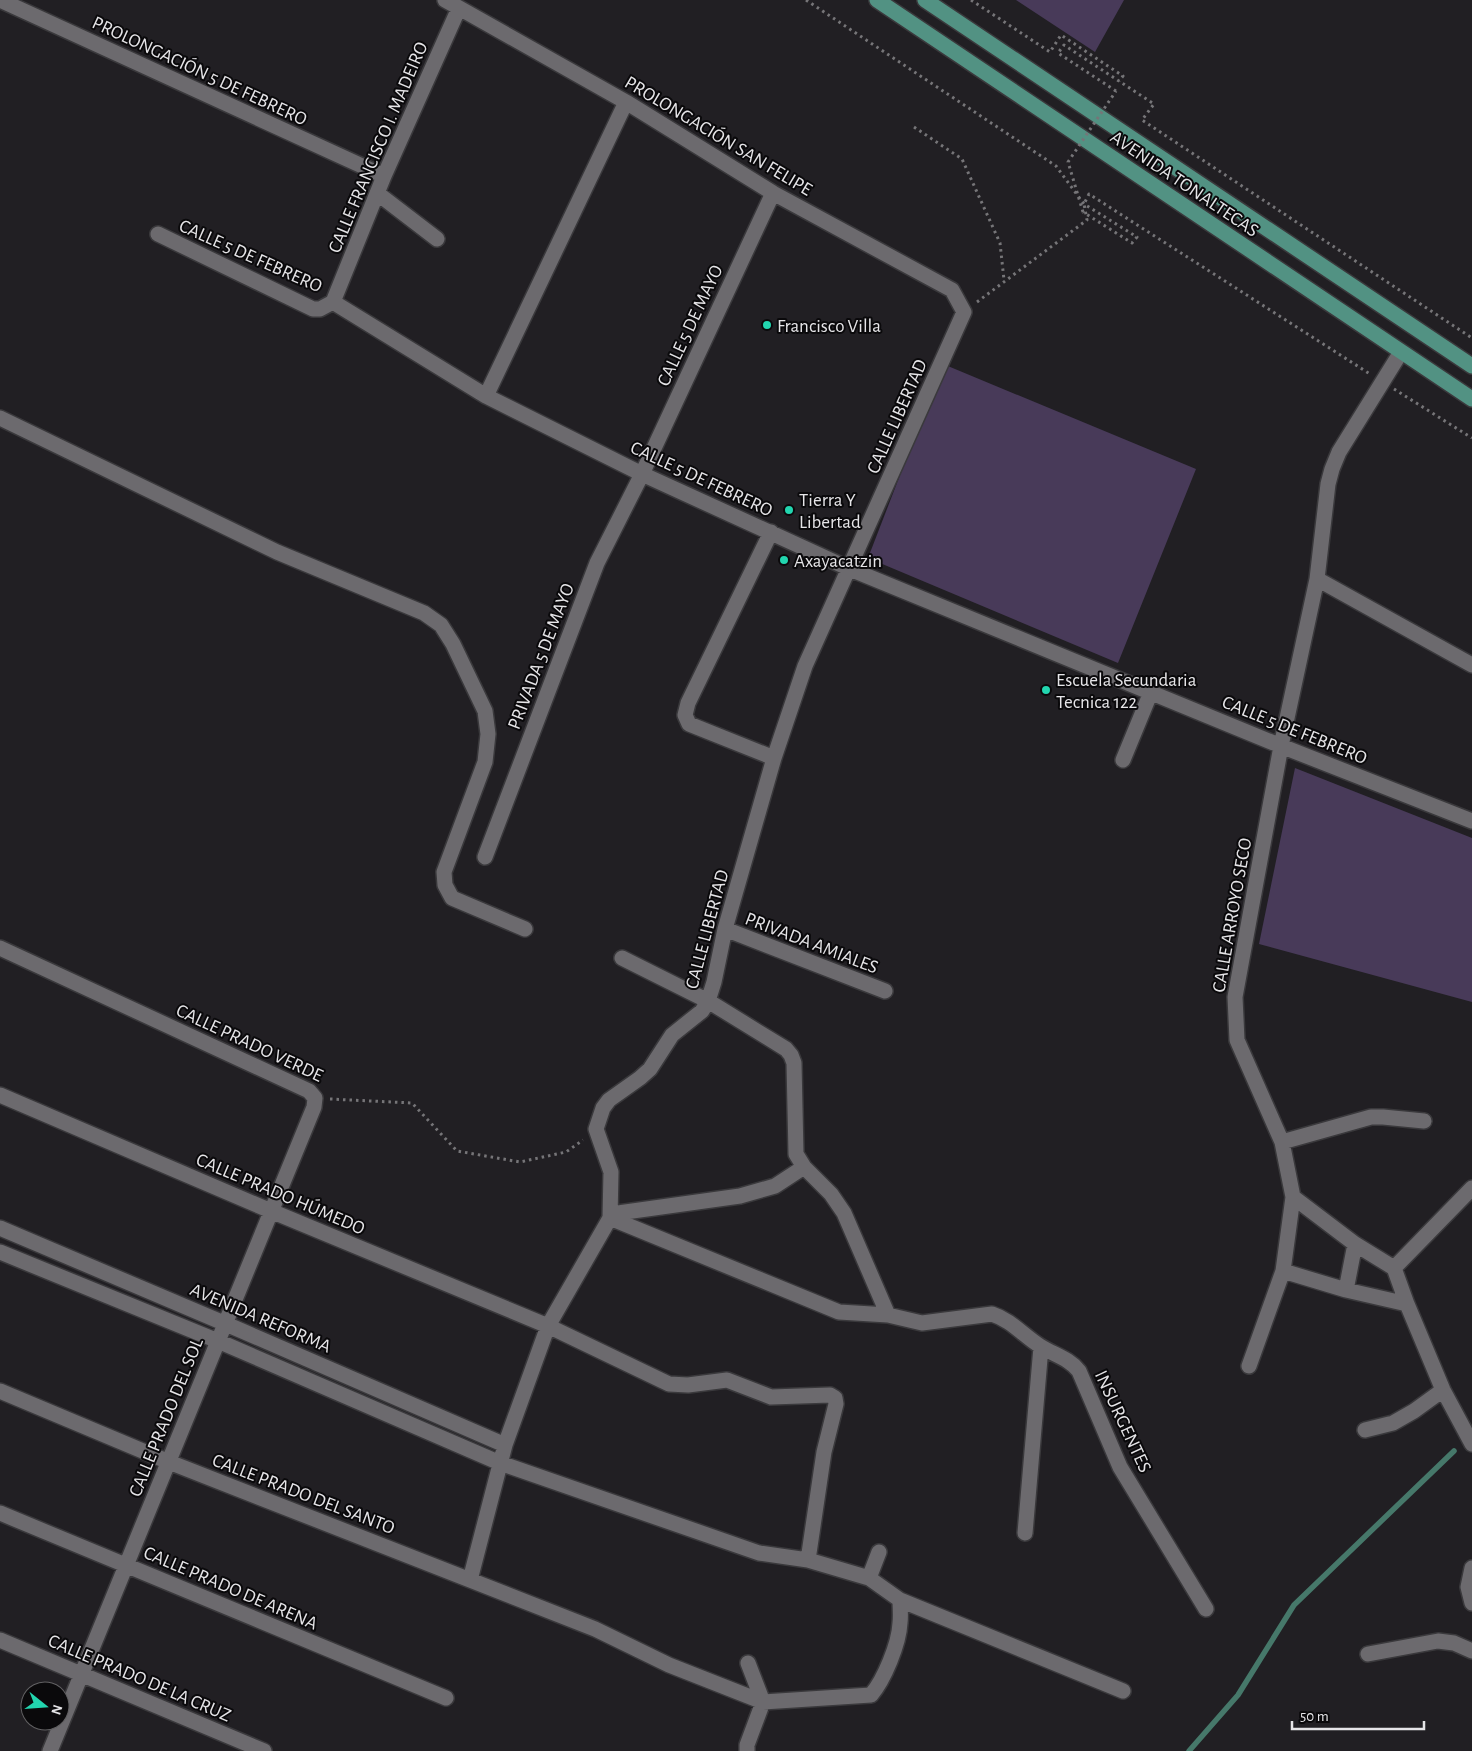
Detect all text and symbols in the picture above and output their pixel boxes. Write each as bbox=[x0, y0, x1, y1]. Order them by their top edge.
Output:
street label: PROLONGACIÓN 5 DE FEBRERO bbox=[89, 11, 311, 130]
street label: CALLE FRANCISCO I. MADEIRO bbox=[325, 39, 432, 256]
street label: PROLONGACIÓN SAN FELIPE bbox=[621, 71, 816, 200]
street label: AVENIDA TONALTECAS bbox=[1107, 128, 1262, 241]
street label: CALLE 5 DE FEBRERO bbox=[176, 216, 325, 296]
street label: CALLE 5 DE MAYO bbox=[654, 262, 727, 389]
place label: Francisco Villa bbox=[777, 317, 881, 336]
marker: Francisco Villa bbox=[761, 319, 773, 331]
street label: CALLE LIBERTAD bbox=[864, 357, 931, 477]
street label: CALLE 5 DE FEBRERO bbox=[627, 438, 775, 521]
place label: Tierra Y Libertad bbox=[799, 491, 861, 532]
marker: Tierra Y Libertad bbox=[783, 504, 795, 516]
place label: Axayacatzin bbox=[794, 552, 882, 571]
marker: Axayacatzin bbox=[778, 554, 790, 566]
street label: PRIVADA 5 DE MAYO bbox=[505, 581, 578, 732]
place label: Escuela Secundaria Tecnica 122 bbox=[1056, 671, 1197, 712]
marker: Escuela Secundaria Tecnica 122 bbox=[1040, 684, 1052, 696]
street label: CALLE 5 DE FEBRERO bbox=[1219, 693, 1370, 768]
street label: CALLE ARROYO SECO bbox=[1210, 836, 1255, 994]
street label: CALLE LIBERTAD bbox=[682, 868, 733, 991]
street label: PRIVADA AMIALES bbox=[742, 909, 881, 977]
street label: CALLE PRADO VERDE bbox=[173, 1001, 326, 1086]
street label: CALLE PRADO HÚMEDO bbox=[193, 1148, 368, 1239]
street label: AVENIDA REFORMA bbox=[187, 1280, 334, 1357]
street label: CALLE PRADO DEL SOL bbox=[126, 1335, 207, 1500]
street label: INSURGENTES bbox=[1091, 1368, 1155, 1476]
street label: CALLE PRADO DEL SANTO bbox=[210, 1451, 397, 1538]
street label: CALLE PRADO DE ARENA bbox=[141, 1543, 320, 1634]
street label: CALLE PRADO DE LA CRUZ bbox=[45, 1631, 234, 1725]
north arrow bbox=[20, 1681, 70, 1731]
scale bar bbox=[1292, 1698, 1424, 1730]
text: N bbox=[48, 1703, 65, 1716]
text: 50 m bbox=[1300, 1709, 1329, 1724]

